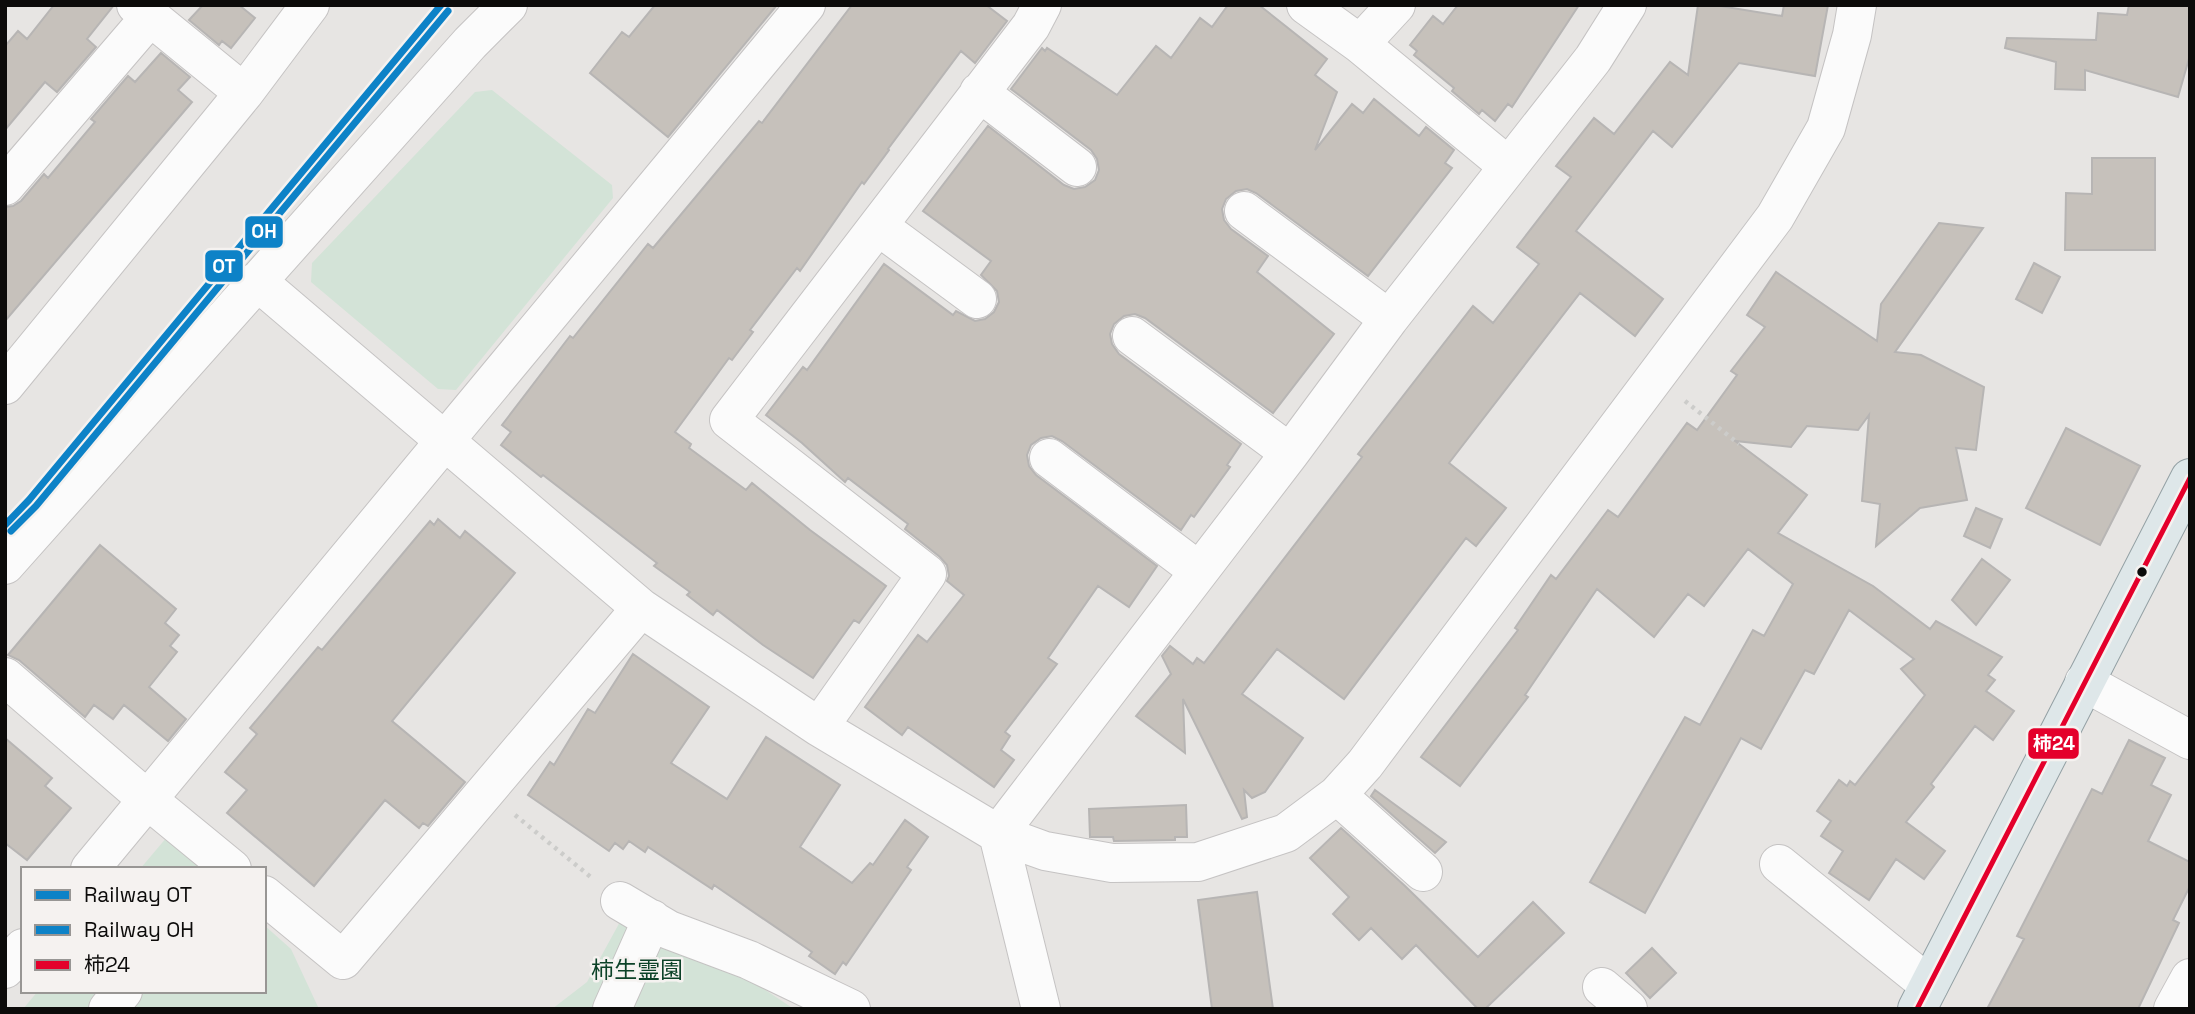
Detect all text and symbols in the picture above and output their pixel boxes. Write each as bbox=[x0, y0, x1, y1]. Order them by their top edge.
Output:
line badge: OH bbox=[244, 215, 284, 249]
text: OH bbox=[251, 219, 277, 244]
line badge: OT bbox=[204, 249, 244, 283]
text: OT bbox=[212, 254, 236, 279]
unlabelled marker bbox=[2135, 565, 2149, 579]
line badge: 柿24 bbox=[2027, 727, 2080, 760]
text: 柿24 bbox=[2033, 731, 2075, 756]
legend bbox=[21, 867, 266, 993]
text: Railway OT bbox=[84, 881, 192, 908]
text: Railway OH bbox=[84, 916, 194, 943]
text: 柿24 bbox=[84, 951, 130, 978]
park label: 柿生霊園 bbox=[591, 955, 683, 985]

